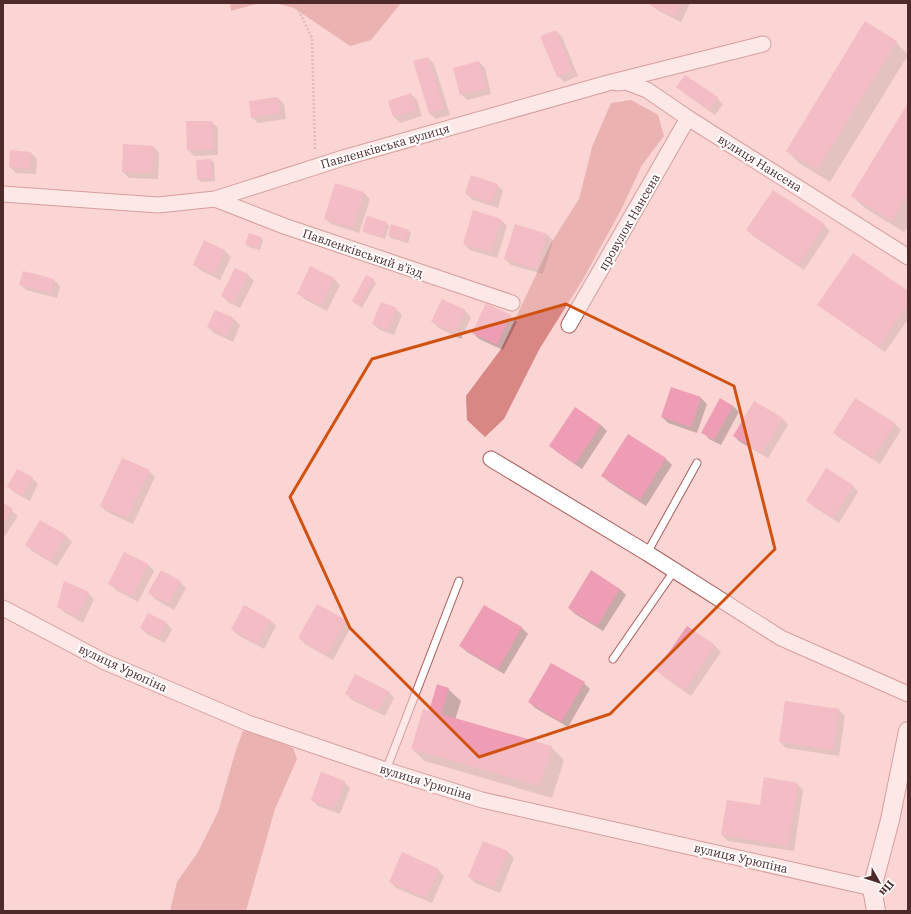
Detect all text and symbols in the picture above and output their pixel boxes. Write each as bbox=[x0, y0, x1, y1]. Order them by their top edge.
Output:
street label: Павленківська вулиця bbox=[319, 120, 451, 172]
street label: вулиця Нансена bbox=[715, 131, 805, 195]
street label: провулок Нансена bbox=[595, 171, 663, 273]
street label: Павленківський в'їзд bbox=[301, 225, 425, 281]
street label: вулиця Урюпіна bbox=[76, 641, 170, 695]
street label: вулиця Урюпіна bbox=[378, 761, 475, 803]
street label: вулиця Урюпіна bbox=[693, 840, 790, 876]
north arrow bbox=[859, 862, 899, 902]
text: Пн bbox=[876, 878, 897, 899]

